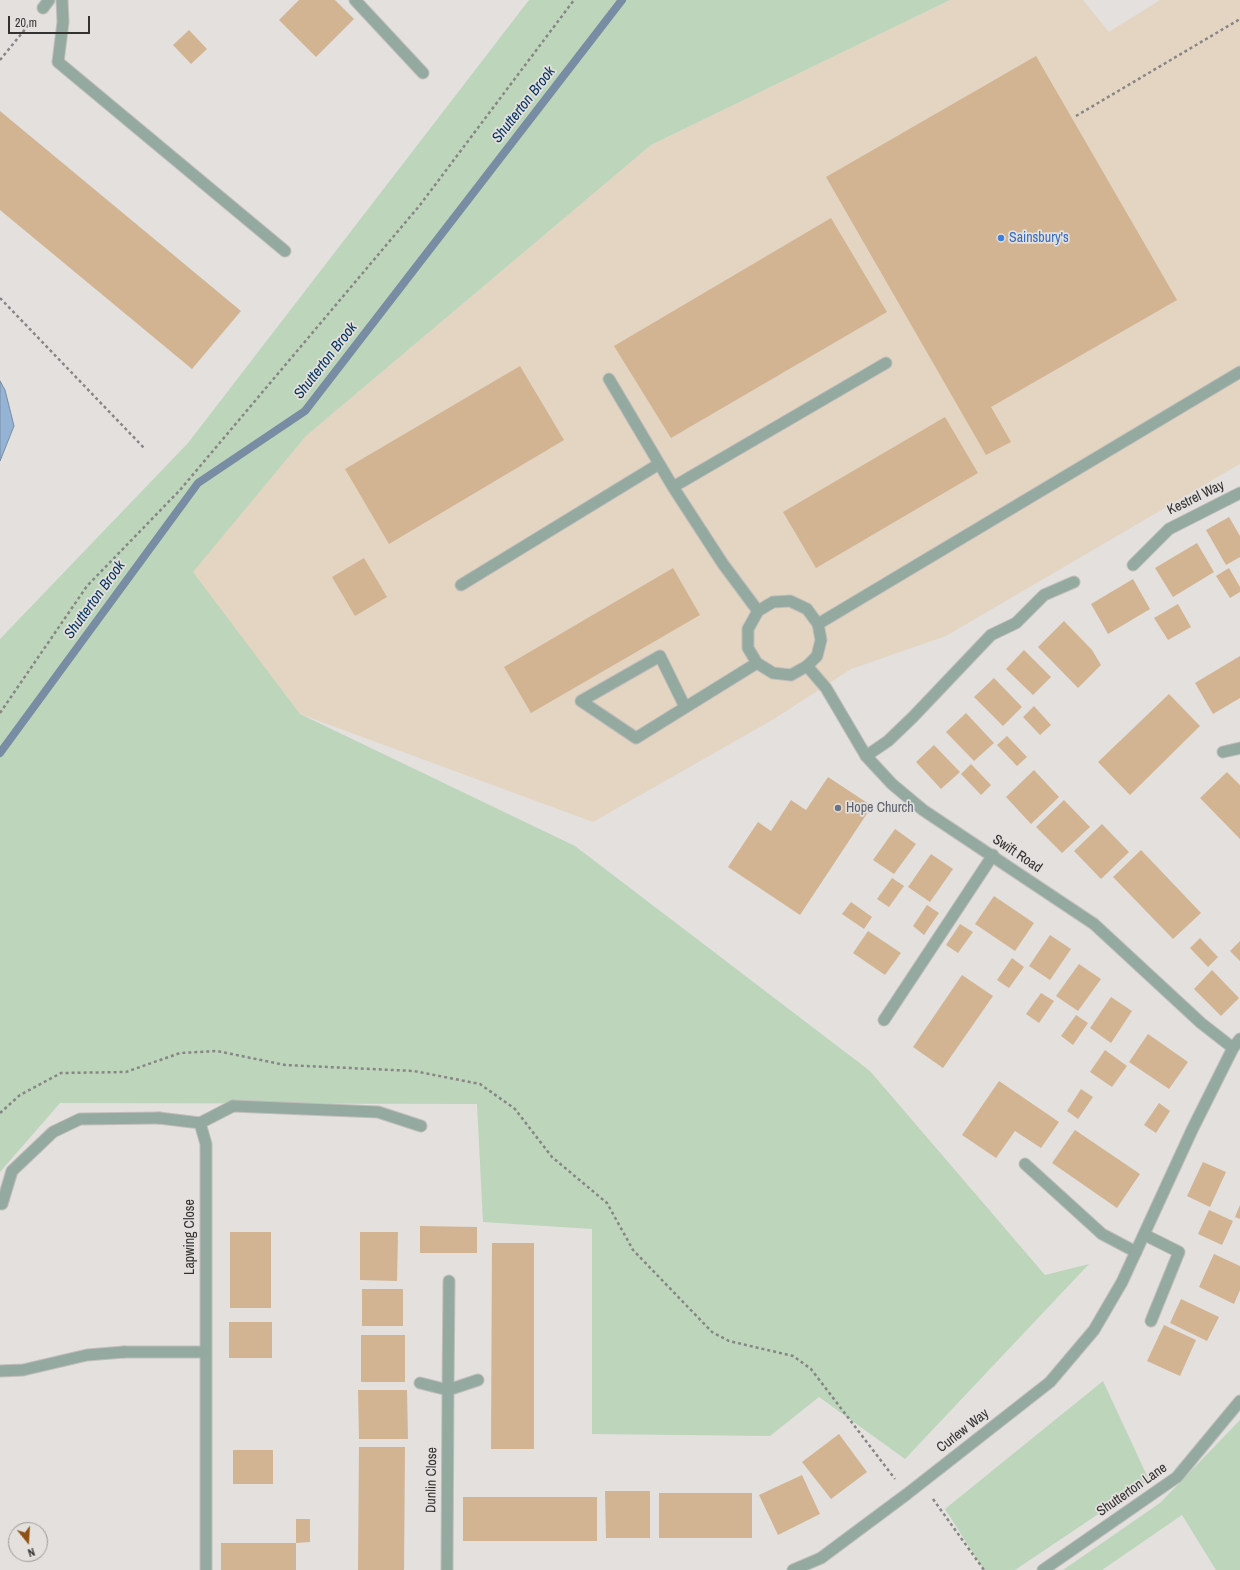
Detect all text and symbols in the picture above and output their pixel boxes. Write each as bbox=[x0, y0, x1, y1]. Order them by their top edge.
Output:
scale bar bbox=[10, 8, 92, 34]
text: 20 m bbox=[15, 15, 37, 31]
water label: Shutterton Brook bbox=[488, 63, 560, 147]
place label: Sainsbury's bbox=[1009, 230, 1069, 246]
marker: Sainsbury's bbox=[996, 233, 1006, 243]
water label: Shutterton Brook bbox=[290, 319, 362, 403]
street label: Kestrel Way bbox=[1165, 477, 1227, 519]
water label: Shutterton Brook bbox=[61, 557, 129, 643]
place label: Hope Church bbox=[846, 800, 914, 816]
marker: Hope Church bbox=[833, 803, 843, 813]
street label: Swift Road bbox=[989, 831, 1045, 877]
street label: Lapwing Close bbox=[182, 1199, 198, 1275]
street label: Curlew Way bbox=[934, 1405, 992, 1457]
street label: Dunlin Close bbox=[423, 1447, 441, 1513]
street label: Shutterton Lane bbox=[1094, 1460, 1170, 1520]
north arrow bbox=[8, 1522, 48, 1562]
text: N bbox=[26, 1545, 37, 1560]

